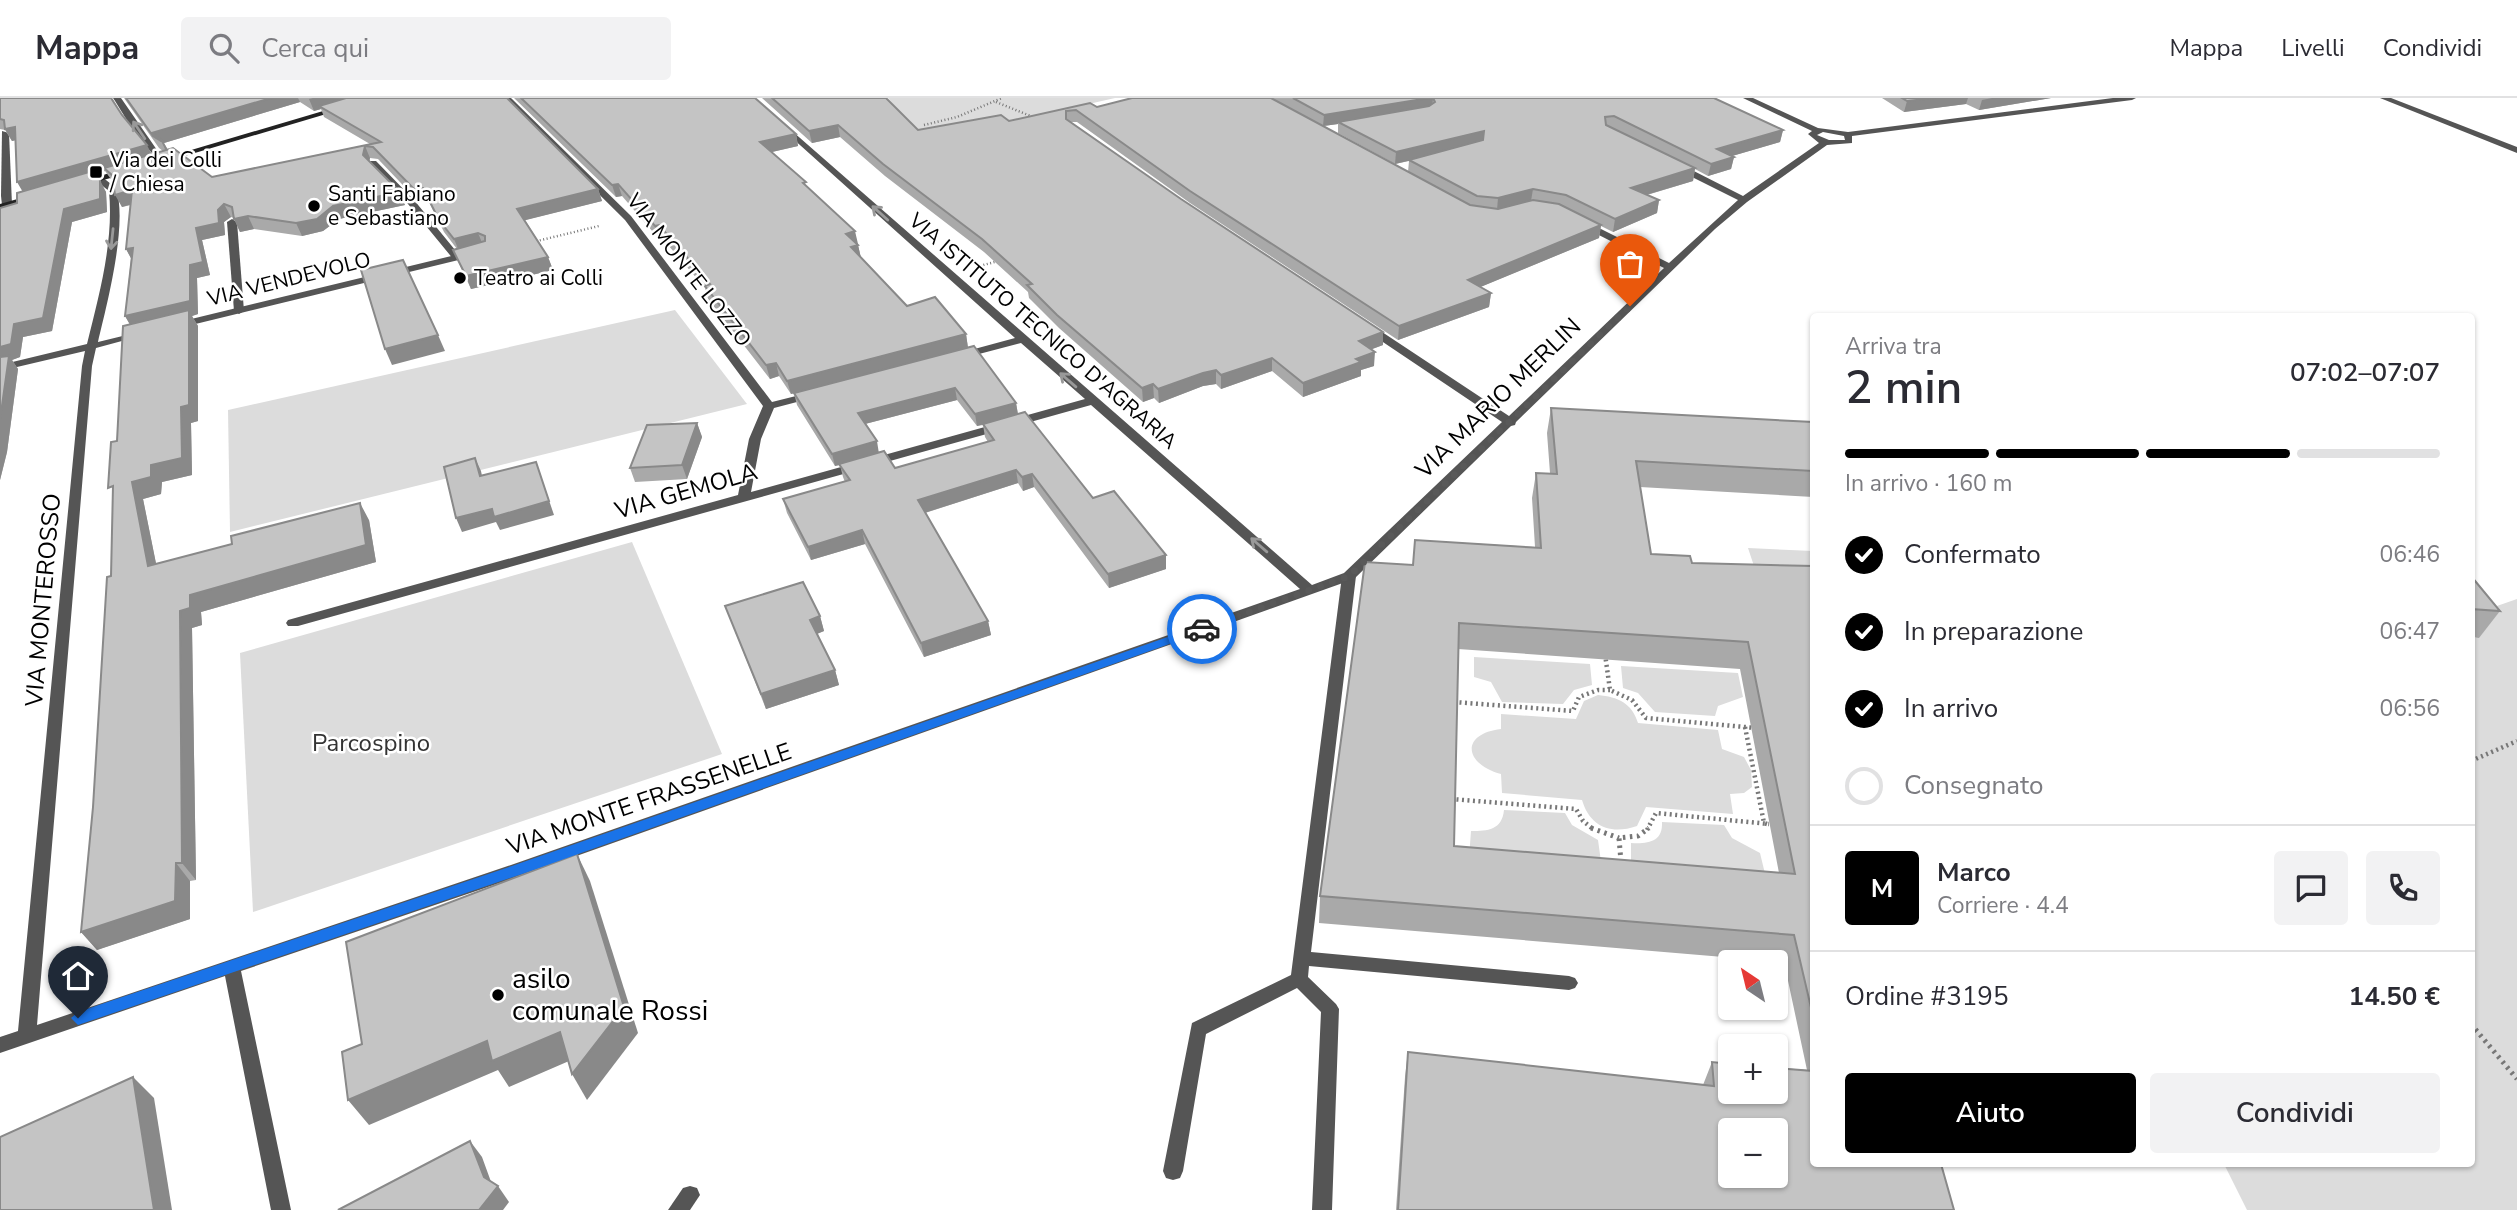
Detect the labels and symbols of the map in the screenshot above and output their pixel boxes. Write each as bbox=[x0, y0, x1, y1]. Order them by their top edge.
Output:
one-way arrow bbox=[132, 121, 146, 140]
place label: Via dei Colli / Chiesa bbox=[109, 146, 222, 198]
marker: Via dei Colli / Chiesa bbox=[88, 164, 104, 180]
place label: Santi Fabiano e Sebastiano bbox=[328, 180, 456, 232]
street label: VIA MONTE LOZZO bbox=[620, 187, 758, 352]
marker: Santi Fabiano e Sebastiano bbox=[306, 198, 322, 214]
one-way arrow bbox=[871, 205, 889, 221]
street label: VIA ISTITUTO TECNICO D'AGRARIA bbox=[902, 206, 1183, 455]
one-way arrow bbox=[105, 227, 118, 250]
pin bbox=[1600, 234, 1660, 306]
street label: VIA VENDEVOLO bbox=[203, 245, 374, 313]
place label: Teatro ai Colli bbox=[474, 264, 603, 292]
marker: Teatro ai Colli bbox=[452, 270, 468, 286]
street label: VIA MARIO MERLIN bbox=[1408, 311, 1588, 486]
one-way arrow bbox=[1060, 372, 1077, 389]
street label: VIA GEMOLA bbox=[610, 455, 761, 527]
street label: VIA MONTEROSSO bbox=[18, 492, 68, 709]
one-way arrow bbox=[1250, 537, 1268, 553]
courier bbox=[1167, 594, 1237, 664]
park label: Parcospino bbox=[312, 727, 430, 759]
street label: VIA MONTE FRASSENELLE bbox=[501, 735, 796, 863]
pin bbox=[48, 946, 108, 1018]
north arrow bbox=[1718, 950, 1788, 1020]
place label: asilo comunale Rossi bbox=[512, 960, 708, 1030]
marker: asilo comunale Rossi bbox=[490, 987, 506, 1003]

